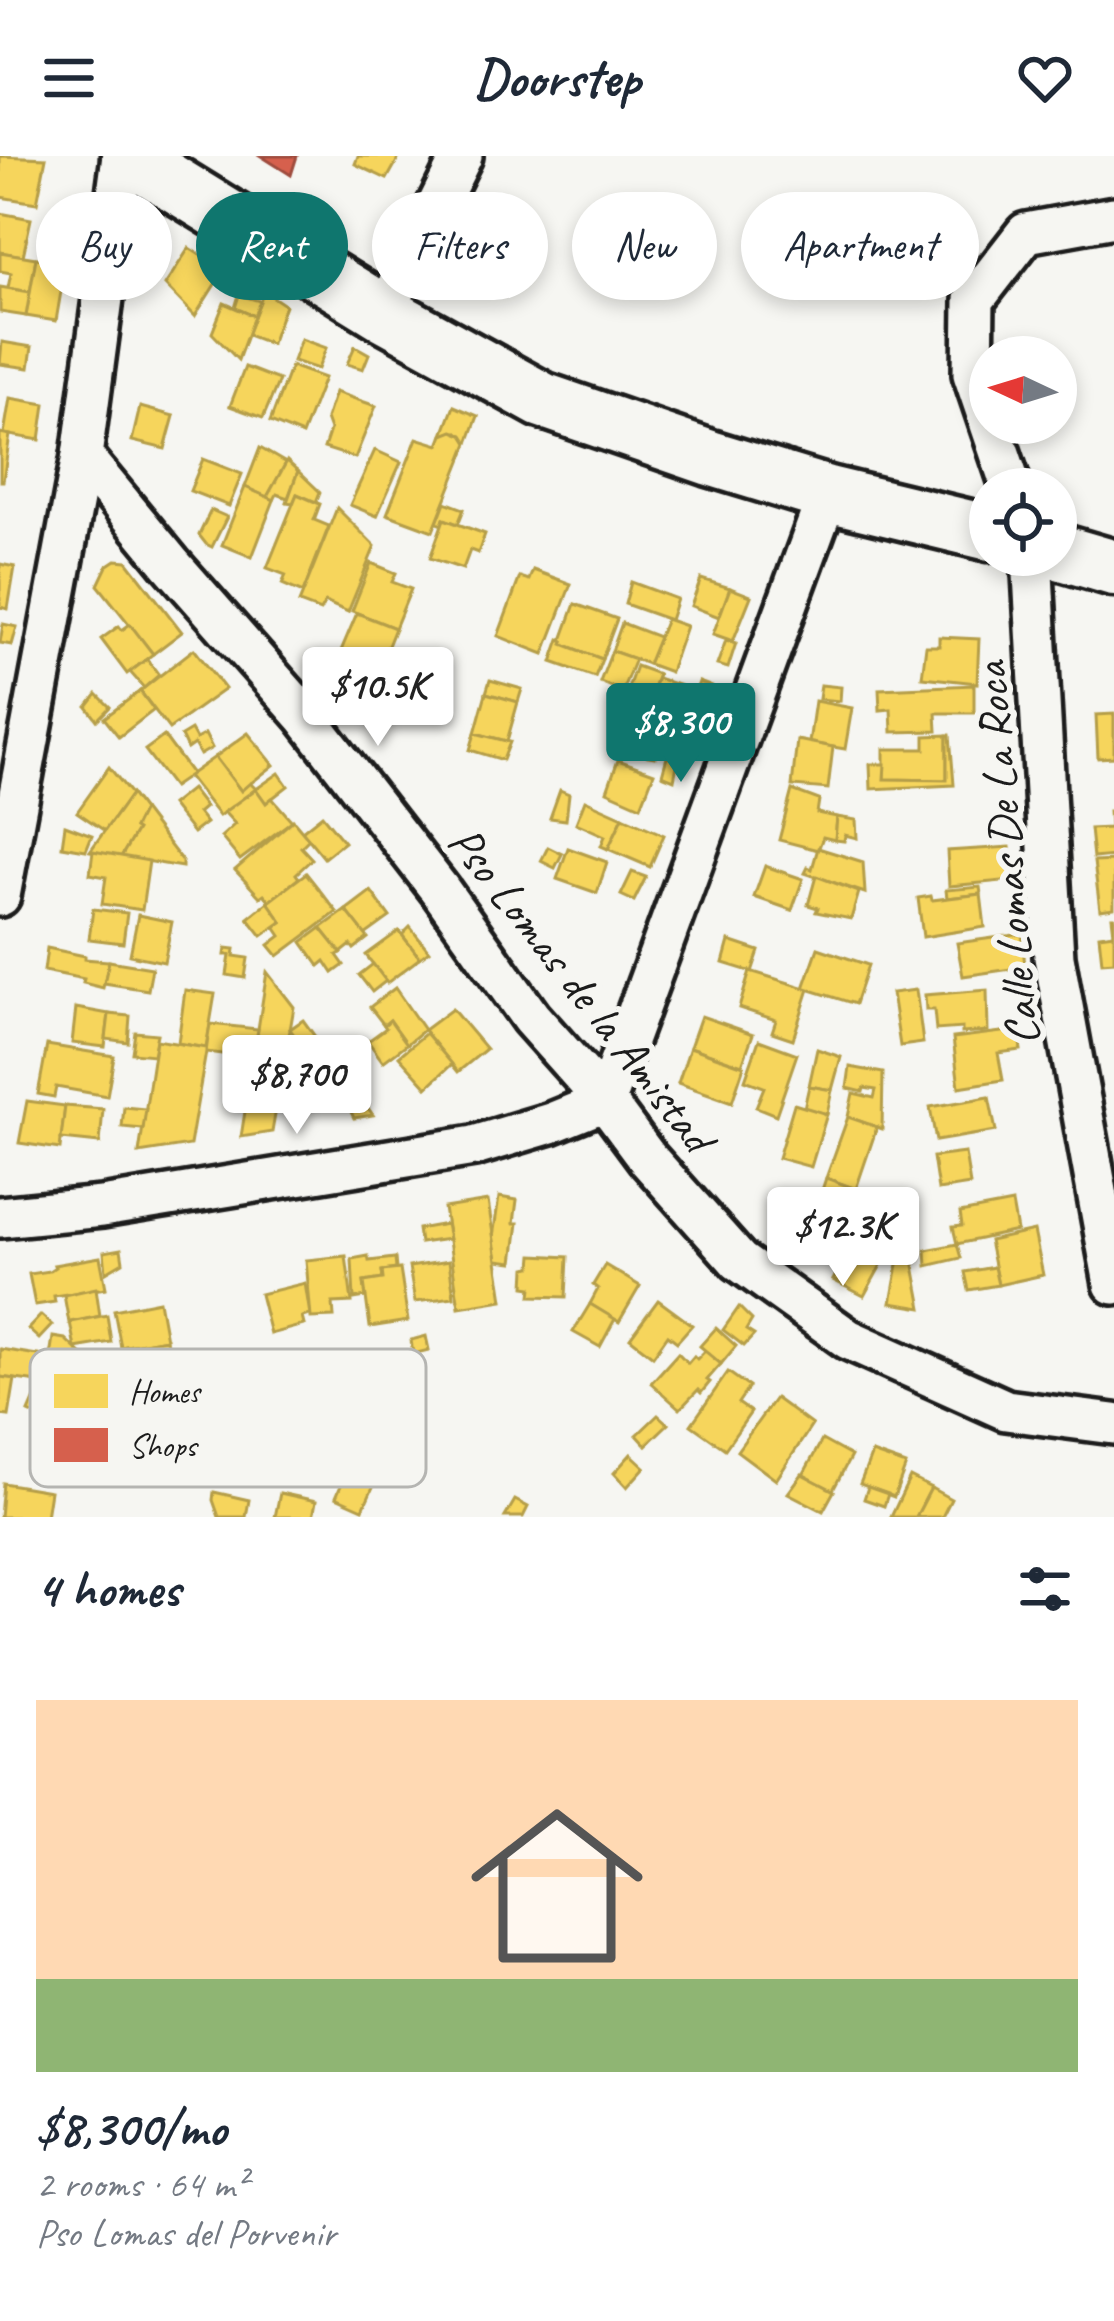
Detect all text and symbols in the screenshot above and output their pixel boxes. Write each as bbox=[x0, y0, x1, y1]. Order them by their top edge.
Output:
text: Doorstep bbox=[474, 44, 640, 112]
icon: menu bbox=[36, 45, 102, 111]
icon: heart bbox=[1012, 45, 1078, 111]
chip: Buy bbox=[36, 192, 172, 300]
chip: Rent bbox=[196, 192, 348, 300]
chip: Filters bbox=[372, 192, 548, 300]
chip: New bbox=[572, 192, 717, 300]
chip: Apartment bbox=[741, 192, 979, 300]
north arrow bbox=[969, 336, 1077, 444]
map controls bbox=[969, 336, 1077, 576]
button: locate bbox=[969, 468, 1077, 576]
pin: $10.5K bbox=[280, 647, 476, 749]
street label: Calle Lomas De La Roca bbox=[959, 657, 1053, 1048]
text: $10.5K bbox=[329, 661, 427, 710]
pin: $8,300 bbox=[583, 683, 779, 785]
text: $8,300 bbox=[633, 697, 729, 746]
street label: Pso Lomas de la Amistad bbox=[435, 813, 731, 1169]
pin: $8,700 bbox=[199, 1035, 395, 1137]
text: $8,700 bbox=[249, 1049, 345, 1098]
pin: $12.3K bbox=[745, 1187, 941, 1289]
text: $12.3K bbox=[794, 1201, 892, 1250]
legend bbox=[30, 1349, 426, 1487]
text: Homes bbox=[129, 1371, 202, 1413]
text: Shops bbox=[129, 1425, 199, 1467]
icon: filters bbox=[1012, 1556, 1078, 1622]
text: 4 homes bbox=[36, 1557, 180, 1621]
icon: home bbox=[449, 1778, 665, 1994]
text: $8,300/mo bbox=[36, 2096, 226, 2160]
text: 2 rooms · 64 m² bbox=[36, 2160, 247, 2209]
text: Pso Lomas del Porvenir bbox=[36, 2209, 336, 2258]

